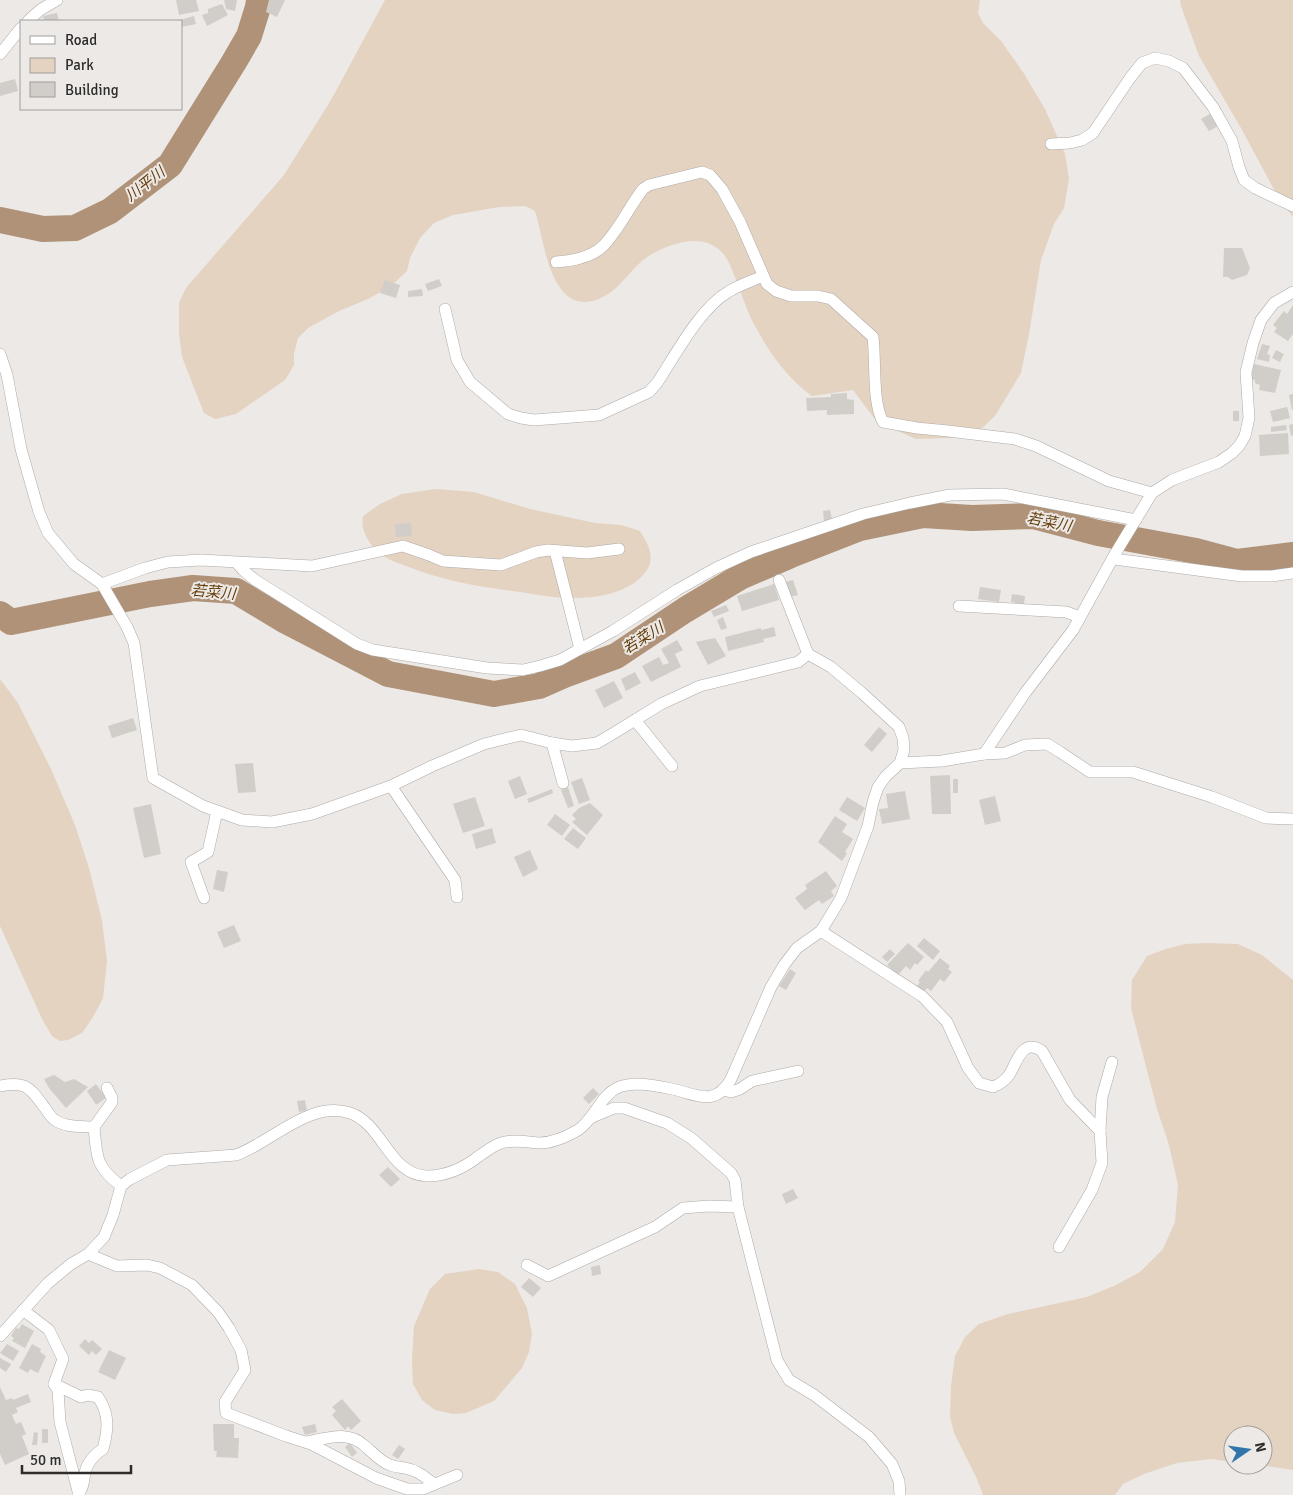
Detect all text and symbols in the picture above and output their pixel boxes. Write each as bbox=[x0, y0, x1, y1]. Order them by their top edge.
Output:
legend bbox=[20, 20, 182, 110]
text: Road bbox=[65, 31, 97, 49]
text: Park bbox=[65, 56, 94, 74]
text: Building bbox=[65, 81, 119, 99]
water label: 川平川 bbox=[122, 162, 170, 205]
water label: 若菜川 bbox=[1025, 509, 1075, 536]
water label: 若菜川 bbox=[190, 581, 238, 603]
water label: 若菜川 bbox=[619, 617, 669, 658]
north arrow bbox=[1223, 1425, 1273, 1475]
text: N bbox=[1251, 1441, 1270, 1454]
scale bar bbox=[22, 1442, 131, 1474]
text: 50 m bbox=[30, 1451, 61, 1469]

